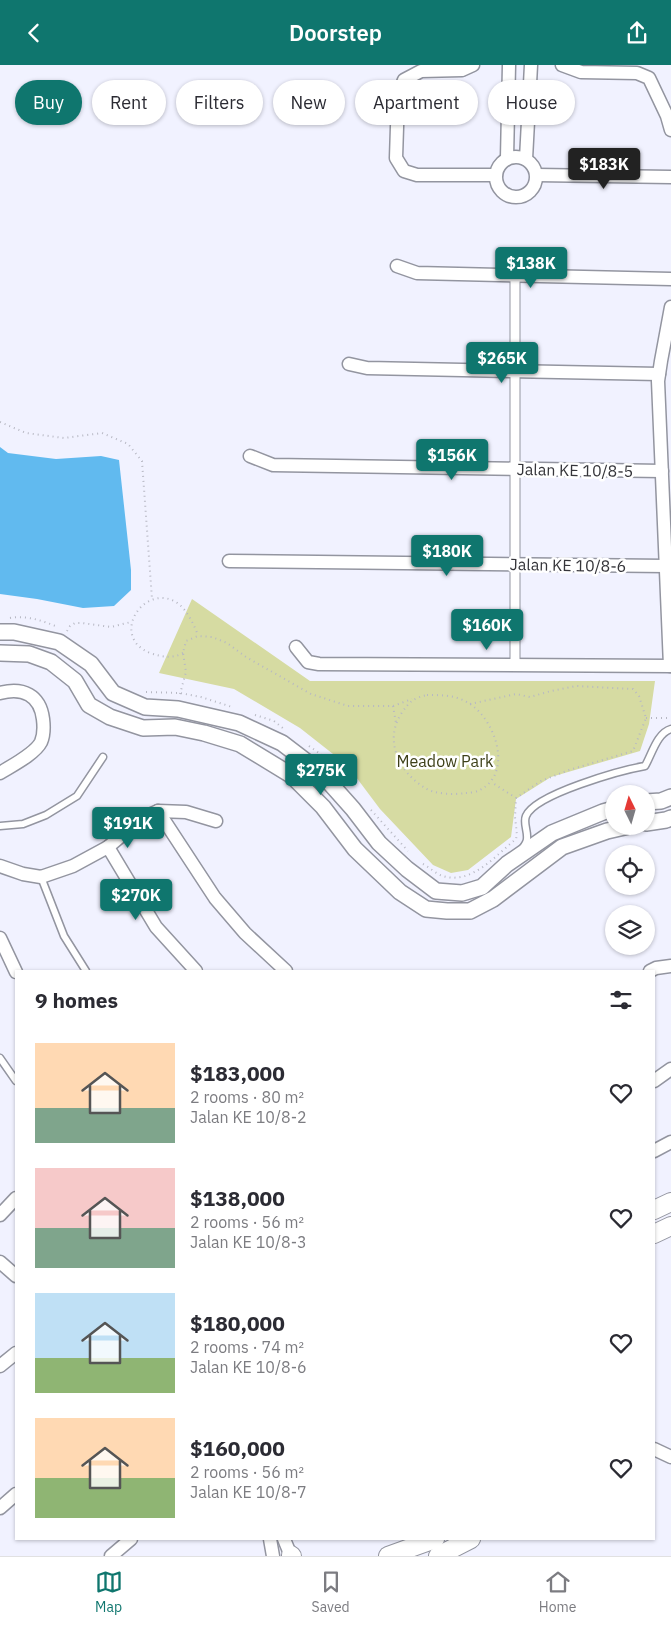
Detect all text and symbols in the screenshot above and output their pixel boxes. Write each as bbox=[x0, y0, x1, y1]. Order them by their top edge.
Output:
text: Doorstep bbox=[289, 18, 382, 47]
icon: back bbox=[20, 19, 48, 47]
icon: share bbox=[623, 19, 651, 47]
chip: Buy bbox=[15, 80, 82, 125]
chip: Rent bbox=[92, 80, 166, 125]
chip: Filters bbox=[176, 80, 263, 125]
chip: New bbox=[273, 80, 345, 125]
chip: Apartment bbox=[355, 80, 478, 125]
chip: House bbox=[488, 80, 575, 125]
pin: $183K bbox=[569, 147, 639, 190]
text: $183K bbox=[579, 154, 629, 174]
pin: $138K bbox=[496, 247, 566, 289]
text: $138K bbox=[506, 253, 556, 273]
pin: $265K bbox=[467, 341, 537, 384]
text: $265K bbox=[477, 348, 527, 368]
pin: $156K bbox=[417, 439, 487, 481]
text: $156K bbox=[427, 445, 477, 465]
street label: Jalan KE 10/8-5 bbox=[517, 459, 633, 481]
pin: $180K bbox=[412, 535, 482, 577]
text: $180K bbox=[422, 541, 472, 561]
street label: Jalan KE 10/8-6 bbox=[510, 554, 626, 576]
pin: $160K bbox=[452, 609, 522, 651]
text: $160K bbox=[462, 615, 512, 635]
park label: Meadow Park bbox=[397, 751, 494, 771]
pin: $275K bbox=[286, 753, 356, 796]
text: $275K bbox=[296, 760, 346, 780]
north arrow bbox=[605, 785, 655, 835]
map controls bbox=[605, 785, 655, 955]
pin: $191K bbox=[93, 807, 163, 849]
text: $191K bbox=[103, 813, 153, 833]
button: locate bbox=[605, 845, 655, 895]
pin: $270K bbox=[101, 879, 171, 921]
text: $270K bbox=[111, 885, 161, 905]
button: layers bbox=[605, 905, 655, 955]
text: 9 homes bbox=[35, 986, 118, 1014]
icon: filters bbox=[607, 986, 635, 1014]
text: $183,000 bbox=[190, 1059, 285, 1087]
icon: home bbox=[75, 1063, 135, 1123]
icon: heart bbox=[607, 1079, 635, 1107]
text: 2 rooms · 80 m² bbox=[190, 1087, 304, 1107]
text: Jalan KE 10/8-2 bbox=[190, 1107, 307, 1127]
text: $138,000 bbox=[190, 1184, 285, 1212]
icon: home bbox=[75, 1188, 135, 1248]
icon: heart bbox=[607, 1204, 635, 1232]
text: 2 rooms · 56 m² bbox=[190, 1212, 304, 1232]
text: Jalan KE 10/8-3 bbox=[190, 1232, 307, 1252]
text: $180,000 bbox=[190, 1309, 285, 1337]
icon: home bbox=[75, 1313, 135, 1373]
icon: heart bbox=[607, 1329, 635, 1357]
text: 2 rooms · 74 m² bbox=[190, 1337, 304, 1357]
text: Jalan KE 10/8-6 bbox=[190, 1357, 307, 1377]
text: $160,000 bbox=[190, 1434, 285, 1462]
icon: home bbox=[75, 1438, 135, 1498]
icon: heart bbox=[607, 1454, 635, 1482]
text: 2 rooms · 56 m² bbox=[190, 1462, 304, 1482]
text: Jalan KE 10/8-7 bbox=[190, 1482, 307, 1502]
tab: Map bbox=[95, 1568, 123, 1616]
tab: Saved bbox=[312, 1568, 350, 1616]
tab: Home bbox=[539, 1568, 576, 1616]

